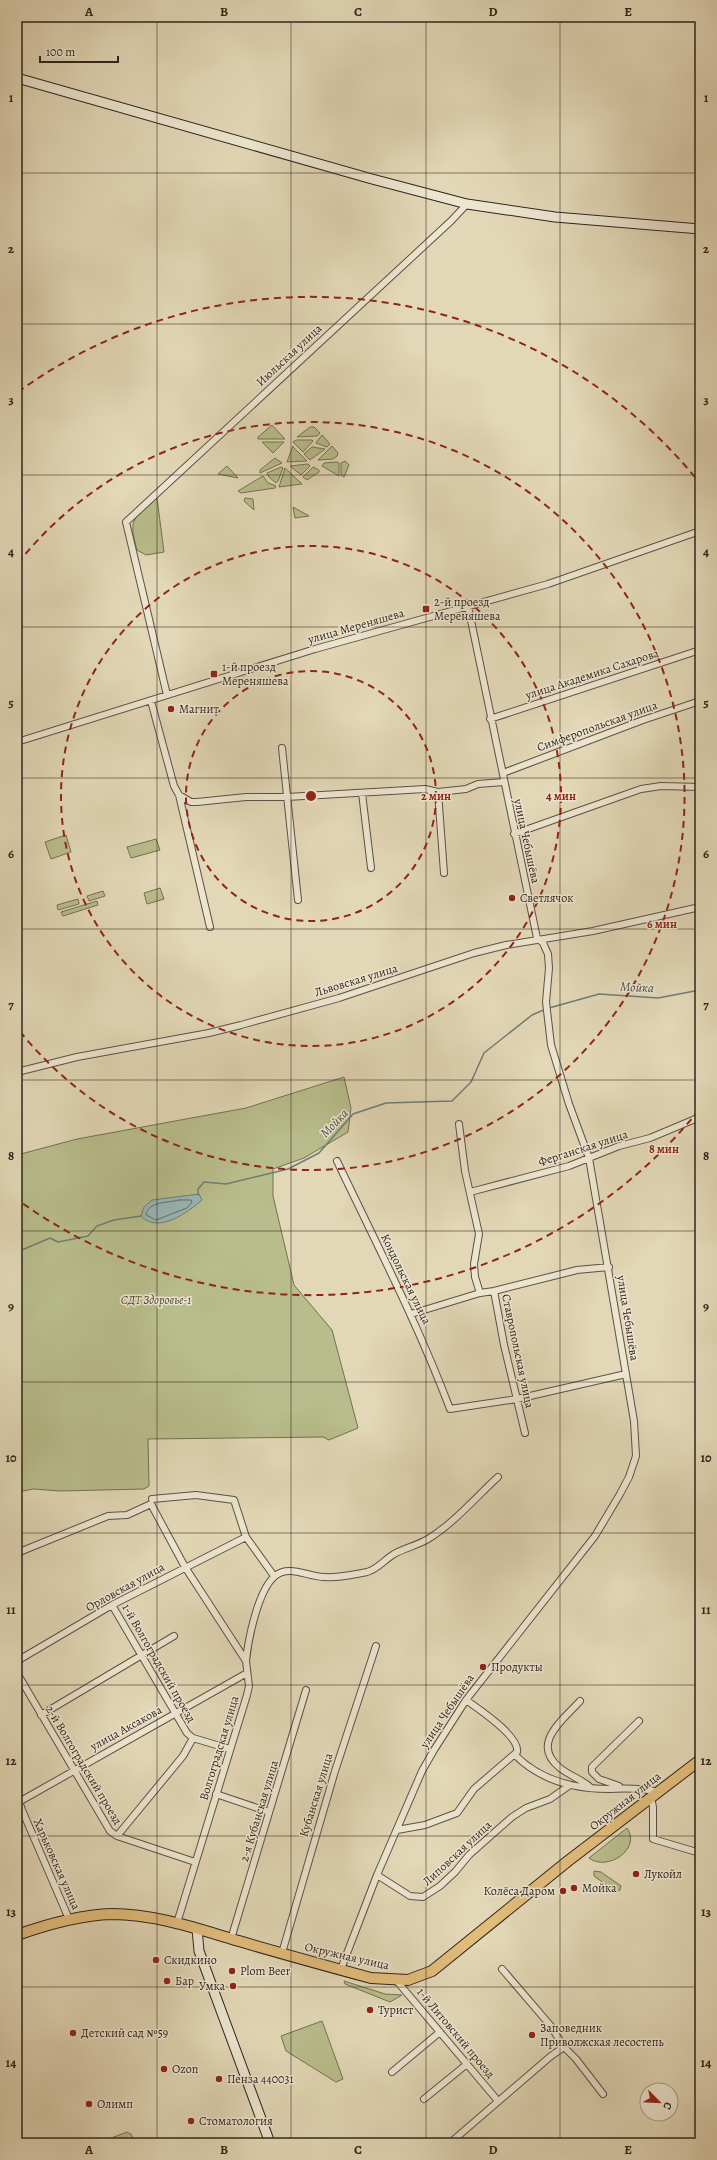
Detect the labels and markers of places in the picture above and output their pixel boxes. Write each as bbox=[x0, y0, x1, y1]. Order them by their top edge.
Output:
place label: 2-й проезд Мереняшева bbox=[434, 594, 501, 624]
marker: 2-й проезд Мереняшева bbox=[421, 604, 431, 614]
place label: 1-й проезд Мереняшева bbox=[222, 659, 289, 689]
marker: 1-й проезд Мереняшева bbox=[209, 669, 219, 679]
place label: Магнит bbox=[179, 701, 220, 717]
marker: Магнит bbox=[166, 704, 176, 714]
centre of rings bbox=[304, 789, 318, 803]
place label: Светлячок bbox=[520, 890, 574, 906]
marker: Светлячок bbox=[507, 893, 517, 903]
place label: Продукты bbox=[491, 1659, 543, 1675]
marker: Продукты bbox=[478, 1662, 488, 1672]
place label: Лукойл bbox=[644, 1866, 682, 1882]
marker: Лукойл bbox=[631, 1869, 641, 1879]
place label: Мойка bbox=[582, 1880, 617, 1896]
place label: Колёса Даром bbox=[484, 1883, 555, 1899]
marker: Мойка bbox=[569, 1883, 579, 1893]
marker: Колёса Даром bbox=[558, 1886, 568, 1896]
place label: Скидкино bbox=[164, 1952, 217, 1968]
marker: Скидкино bbox=[151, 1955, 161, 1965]
place label: Plom Beer bbox=[240, 1963, 291, 1979]
marker: Plom Beer bbox=[227, 1966, 237, 1976]
place label: Бар bbox=[175, 1973, 194, 1989]
marker: Бар bbox=[162, 1976, 172, 1986]
place label: Умка bbox=[199, 1978, 225, 1994]
marker: Умка bbox=[228, 1981, 238, 1991]
place label: Турист bbox=[378, 2002, 414, 2018]
marker: Турист bbox=[365, 2005, 375, 2015]
place label: Заповедник Приволжская лесостепь bbox=[540, 2020, 665, 2050]
place label: Детский сад №59 bbox=[81, 2025, 168, 2041]
marker: Детский сад №59 bbox=[68, 2028, 78, 2038]
marker: Заповедник Приволжская лесостепь bbox=[527, 2030, 537, 2040]
place label: Ozon bbox=[172, 2061, 199, 2077]
marker: Ozon bbox=[159, 2064, 169, 2074]
place label: Пенза 440031 bbox=[227, 2071, 294, 2087]
marker: Пенза 440031 bbox=[214, 2074, 224, 2084]
place label: Олимп bbox=[97, 2096, 133, 2112]
marker: Олимп bbox=[84, 2099, 94, 2109]
place label: Стоматология bbox=[199, 2113, 273, 2129]
marker: Стоматология bbox=[186, 2116, 196, 2126]

